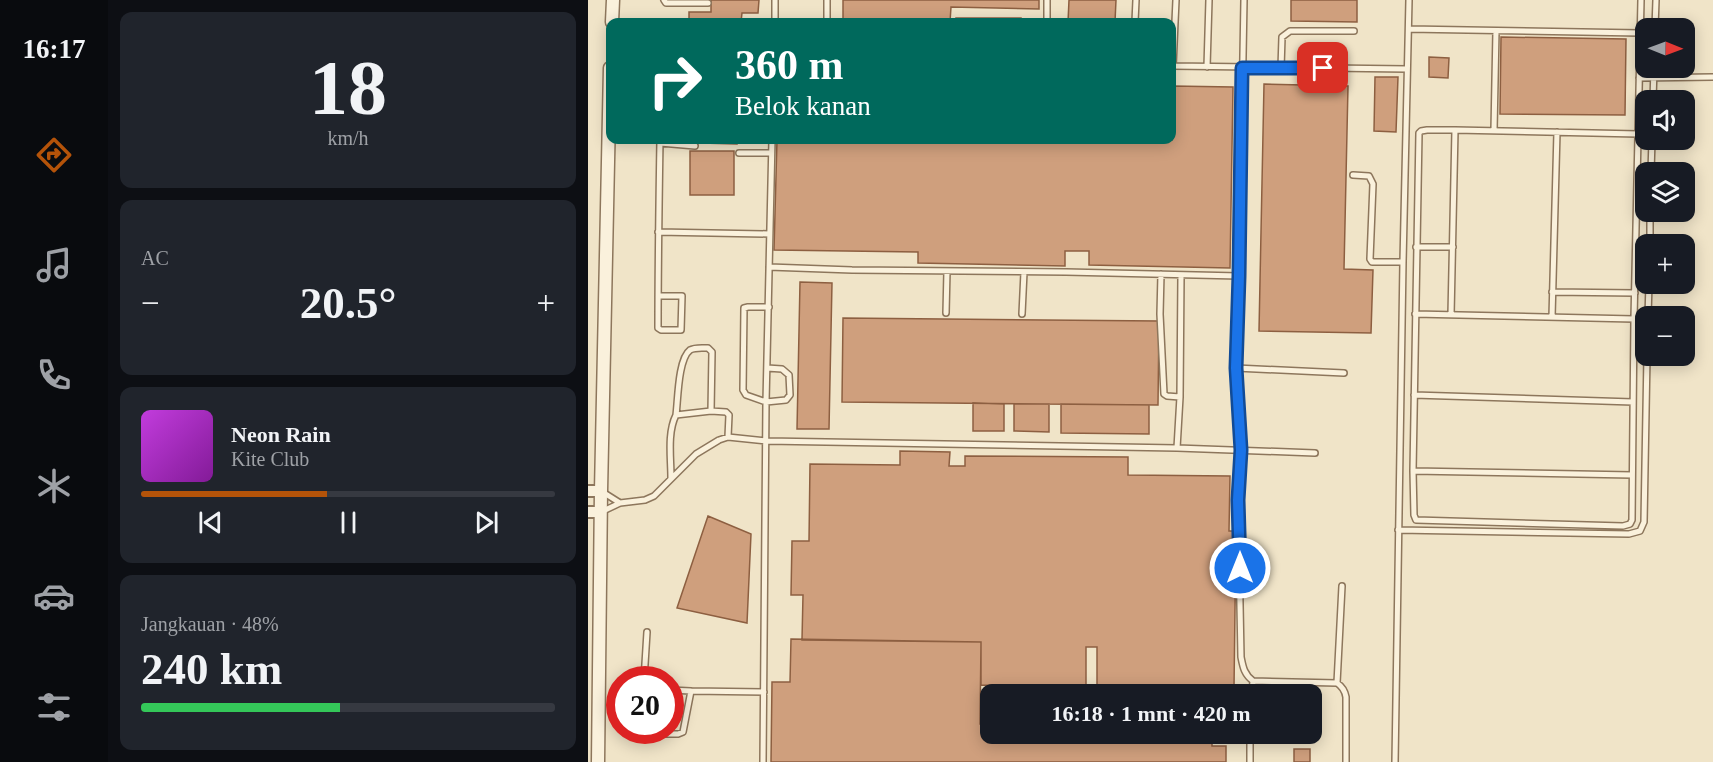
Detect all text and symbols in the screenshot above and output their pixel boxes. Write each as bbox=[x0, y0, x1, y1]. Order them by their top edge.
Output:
north arrow bbox=[1635, 18, 1695, 78]
map controls bbox=[1635, 18, 1695, 366]
text: 16:17 bbox=[23, 34, 86, 64]
icon: right bbox=[636, 42, 714, 120]
text: 360 m bbox=[735, 42, 844, 88]
pin bbox=[1297, 42, 1348, 93]
text: 18 bbox=[309, 44, 387, 131]
icon: arrive bbox=[1306, 51, 1339, 84]
button: sound bbox=[1635, 90, 1695, 150]
text: Belok kanan bbox=[735, 91, 871, 121]
text: km/h bbox=[327, 127, 369, 149]
icon: directions bbox=[33, 134, 75, 176]
button: layers bbox=[1635, 162, 1695, 222]
button: + bbox=[1635, 234, 1695, 294]
icon: music bbox=[33, 244, 75, 286]
text: AC bbox=[141, 247, 169, 269]
text: 20.5° bbox=[300, 278, 396, 328]
text: − bbox=[141, 285, 160, 321]
text: + bbox=[536, 285, 555, 321]
button: − bbox=[1635, 306, 1695, 366]
icon: phone bbox=[33, 354, 75, 396]
text: Neon Rain bbox=[231, 422, 331, 447]
text: Kite Club bbox=[231, 448, 309, 470]
icon: climate bbox=[33, 465, 75, 507]
icon: previous bbox=[194, 506, 227, 539]
icon: pause bbox=[332, 506, 365, 539]
icon: next bbox=[470, 506, 503, 539]
position arrow bbox=[1208, 536, 1272, 600]
icon: car bbox=[33, 575, 75, 617]
text: Jangkauan · 48% bbox=[141, 613, 279, 635]
text: 240 km bbox=[141, 644, 282, 694]
speed limit sign: 20 bbox=[606, 666, 684, 744]
icon: filters bbox=[33, 686, 75, 728]
text: 16:18 · 1 mnt · 420 m bbox=[1051, 701, 1251, 726]

